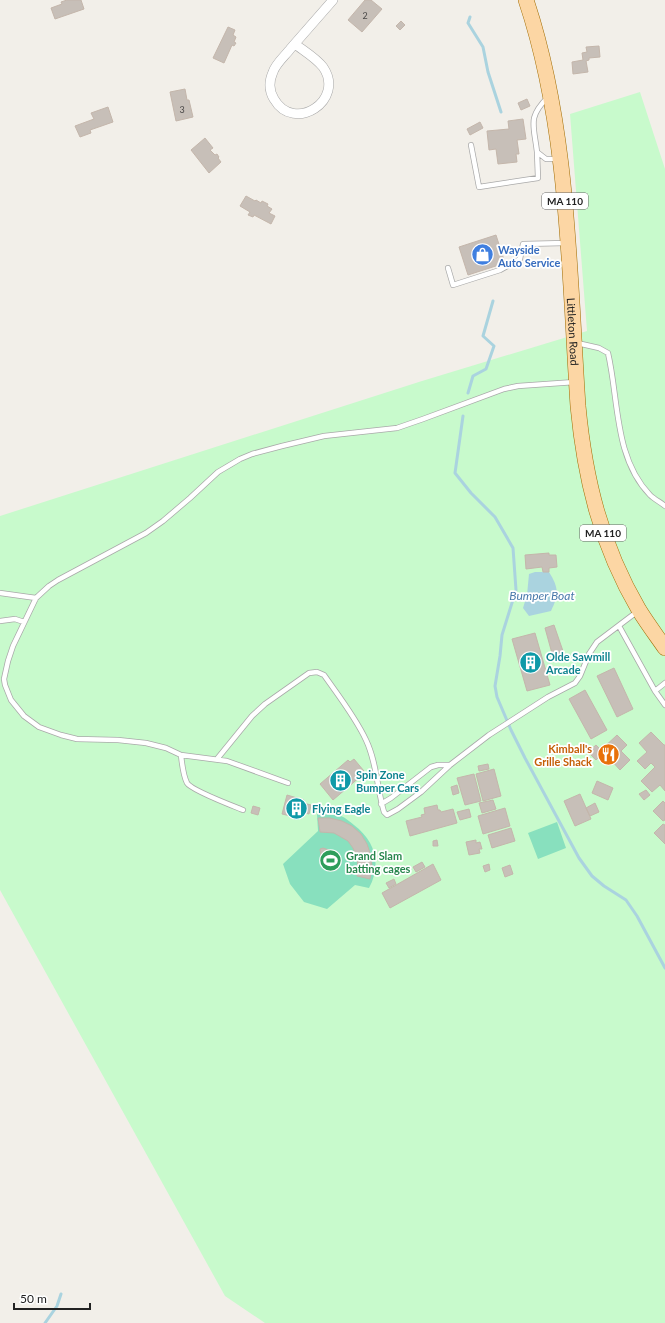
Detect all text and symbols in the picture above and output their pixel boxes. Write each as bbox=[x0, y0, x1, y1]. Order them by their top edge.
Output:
house number: 2 bbox=[362, 10, 368, 21]
house number: 3 bbox=[179, 104, 185, 115]
road number: MA 110 bbox=[542, 193, 588, 209]
shop icon: Wayside Auto Service bbox=[469, 242, 495, 268]
place label: Wayside Auto Service bbox=[497, 243, 561, 269]
street label: Littleton Road bbox=[565, 297, 582, 366]
road number: MA 110 bbox=[580, 525, 626, 541]
water label: Bumper Boat bbox=[509, 588, 575, 603]
building icon: Olde Sawmill Arcade bbox=[518, 649, 544, 675]
place label: Olde Sawmill Arcade bbox=[545, 650, 610, 676]
restaurant icon: Kimball's Grille Shack bbox=[595, 741, 621, 767]
place label: Kimball's Grille Shack bbox=[534, 742, 592, 768]
building icon: Spin Zone Bumper Cars bbox=[328, 767, 354, 793]
place label: Spin Zone Bumper Cars bbox=[356, 768, 419, 794]
building icon: Flying Eagle bbox=[284, 795, 310, 821]
place label: Flying Eagle bbox=[312, 802, 371, 815]
sports icon: Grand Slam batting cages bbox=[318, 848, 344, 874]
place label: Grand Slam batting cages bbox=[346, 849, 411, 875]
scale bar bbox=[14, 1285, 90, 1311]
text: 50 m bbox=[20, 1291, 47, 1306]

